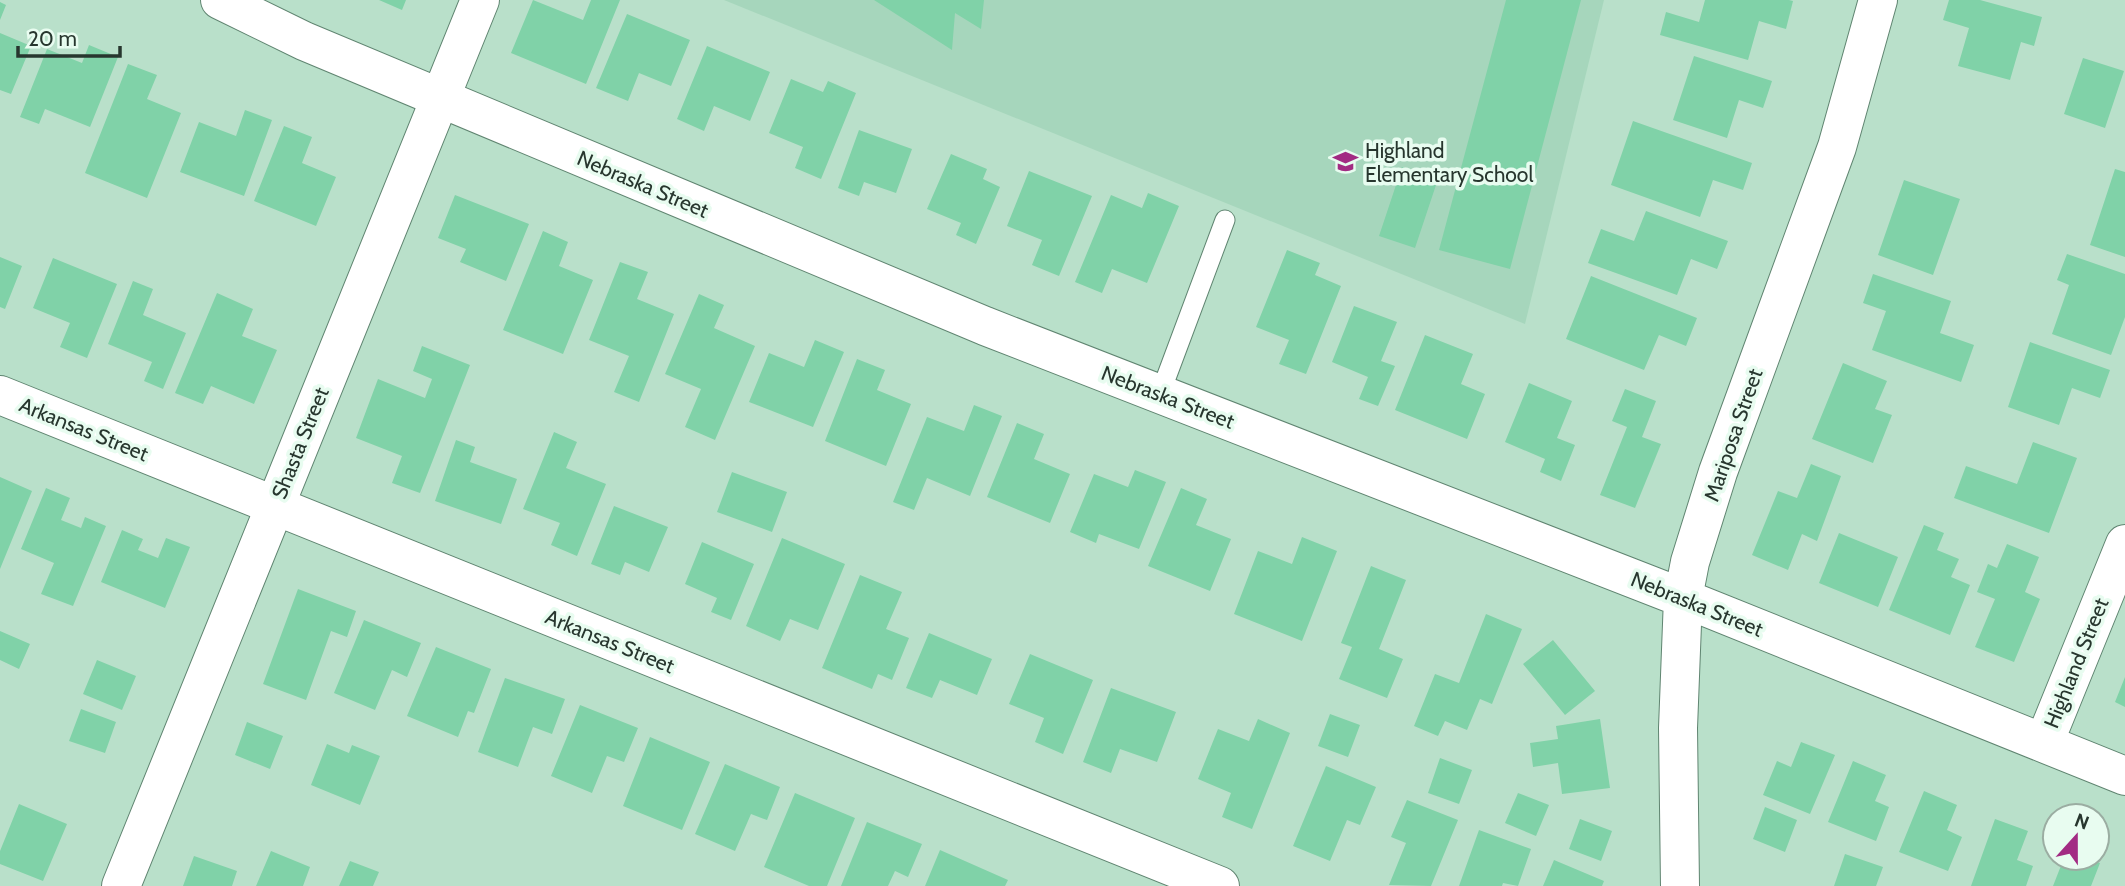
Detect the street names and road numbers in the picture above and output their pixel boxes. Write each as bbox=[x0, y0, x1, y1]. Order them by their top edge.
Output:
street label: Nebraska Street bbox=[574, 145, 712, 223]
street label: Nebraska Street bbox=[1098, 360, 1238, 434]
street label: Mariposa Street bbox=[1699, 365, 1767, 505]
street label: Shasta Street bbox=[266, 384, 334, 502]
street label: Arkansas Street bbox=[16, 392, 152, 466]
street label: Nebraska Street bbox=[1627, 566, 1767, 642]
street label: Highland Street bbox=[2039, 594, 2113, 732]
street label: Arkansas Street bbox=[542, 604, 678, 678]

